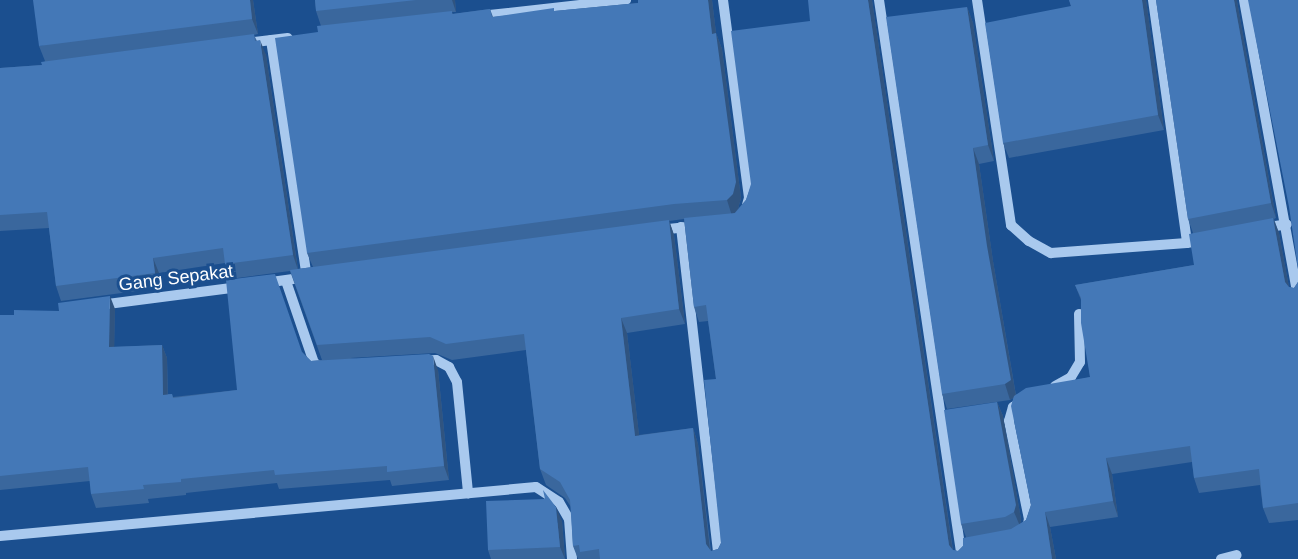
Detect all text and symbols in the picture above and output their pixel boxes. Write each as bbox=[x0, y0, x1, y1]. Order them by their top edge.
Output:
street label: Gang Sepakat bbox=[118, 260, 234, 296]

